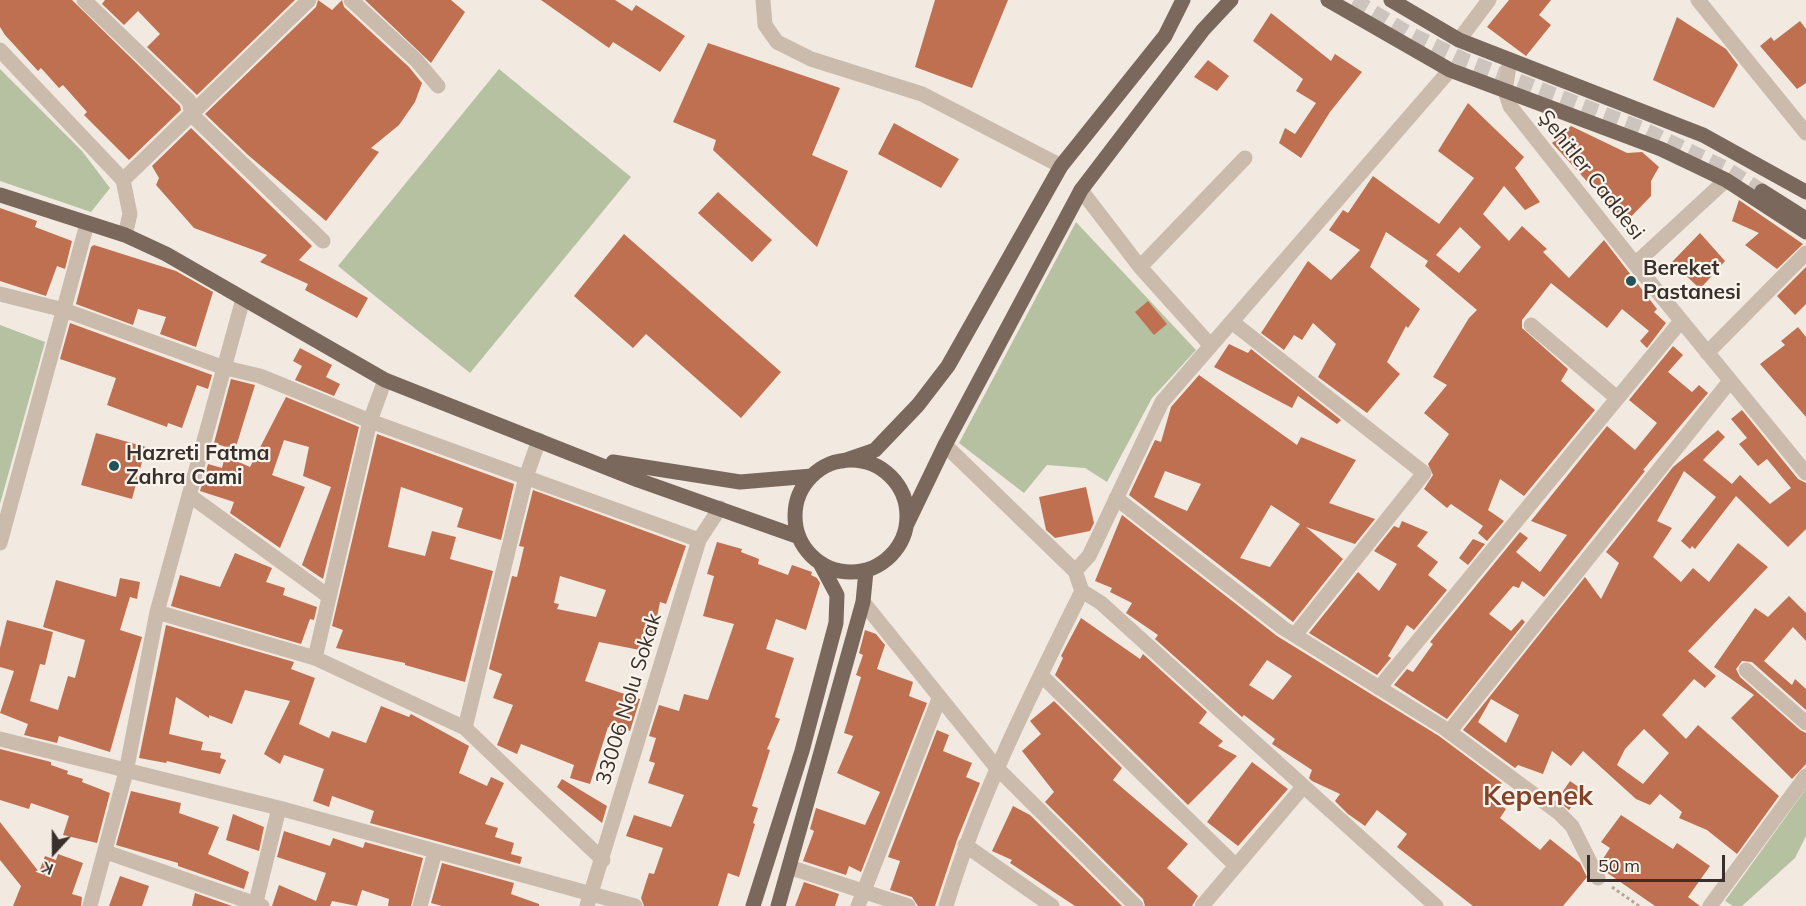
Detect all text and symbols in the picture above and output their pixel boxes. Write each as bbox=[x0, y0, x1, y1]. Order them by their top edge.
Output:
street label: Şehitler Caddesi bbox=[1533, 105, 1649, 245]
place label: Bereket Pastanesi bbox=[1643, 256, 1741, 306]
marker: Bereket Pastanesi bbox=[1624, 274, 1638, 288]
place label: Hazreti Fatma Zahra Cami bbox=[126, 441, 270, 491]
marker: Hazreti Fatma Zahra Cami bbox=[107, 459, 121, 473]
street label: 33006 Nolu Sokak bbox=[591, 610, 667, 788]
district label: Kepenek bbox=[1483, 781, 1593, 813]
north arrow bbox=[24, 822, 84, 882]
scale bar bbox=[1590, 843, 1728, 881]
text: 50 m bbox=[1598, 854, 1640, 877]
text: K bbox=[39, 858, 56, 880]

